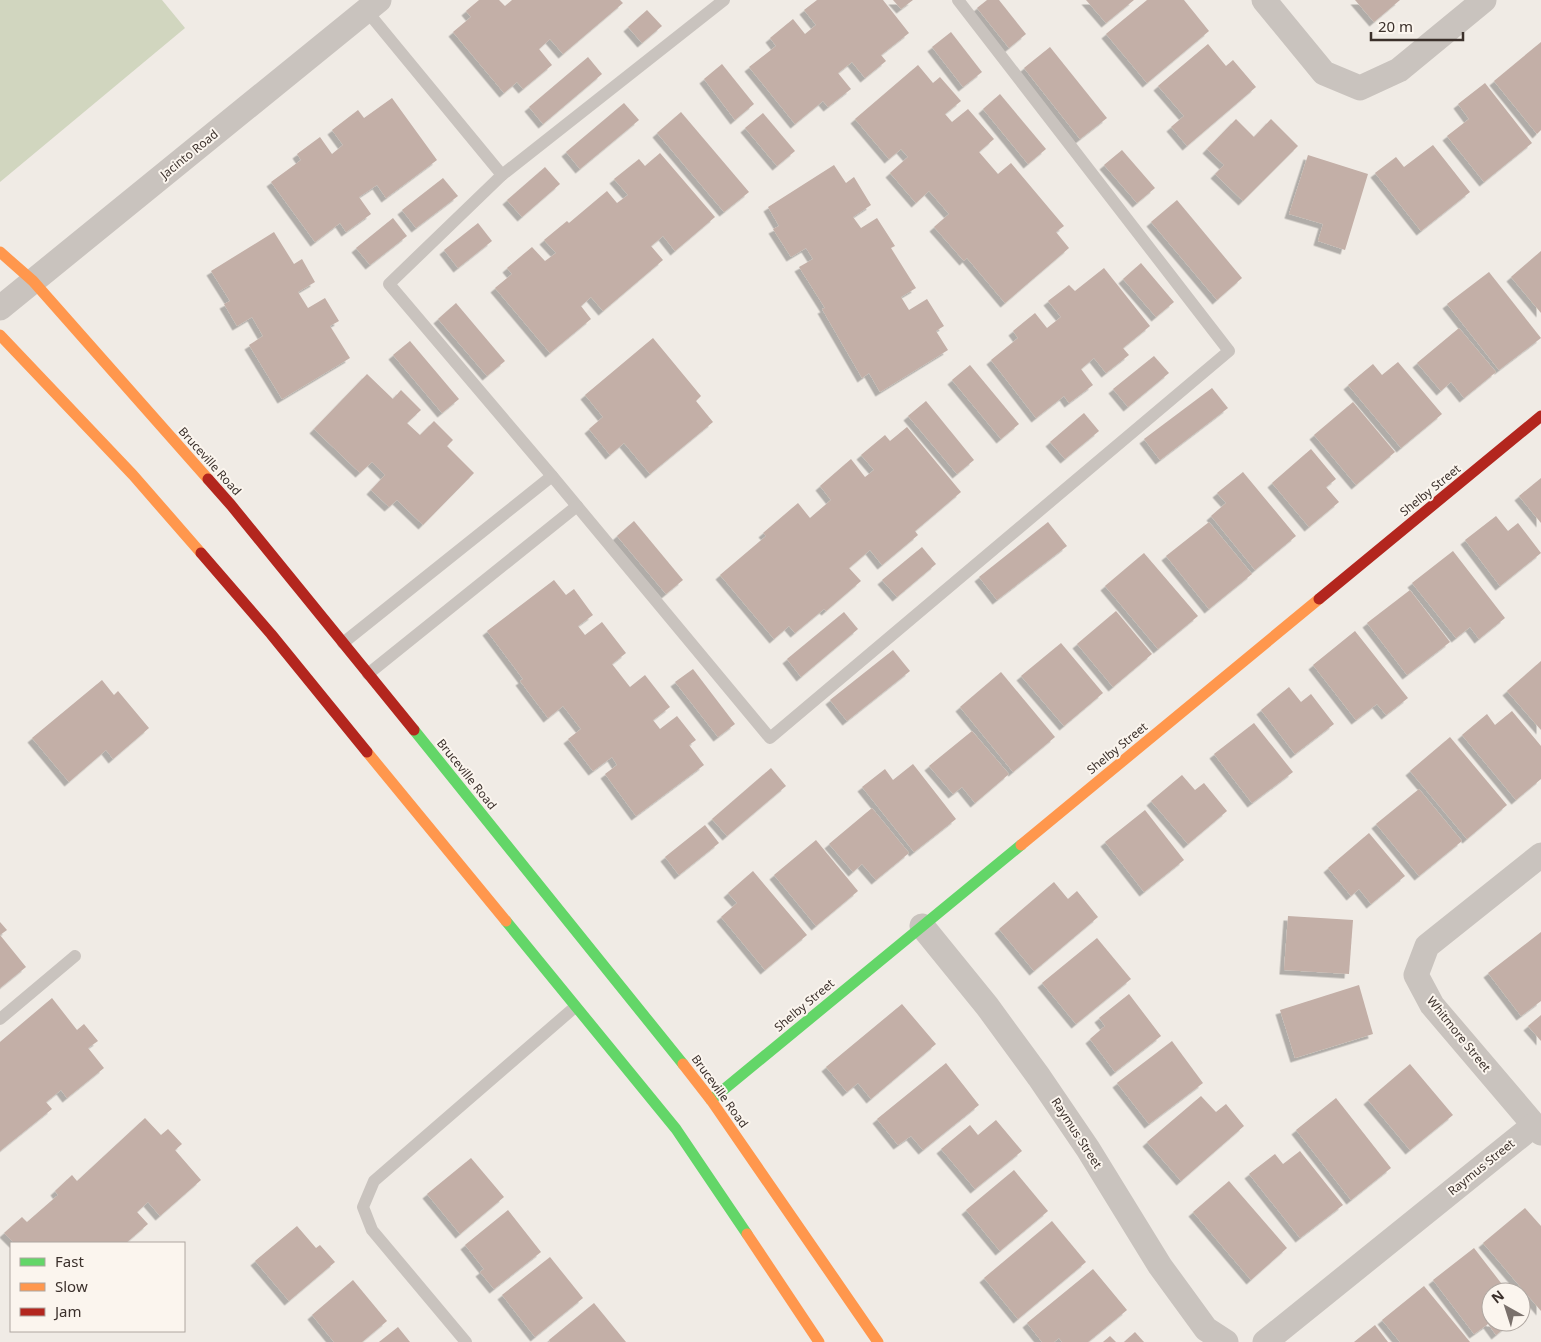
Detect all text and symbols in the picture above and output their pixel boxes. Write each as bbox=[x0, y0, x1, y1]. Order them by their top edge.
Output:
scale bar bbox=[1371, 10, 1464, 42]
text: 20 m bbox=[1378, 16, 1413, 36]
street label: Jacinto Road bbox=[156, 125, 221, 183]
street label: Bruceville Road bbox=[175, 423, 245, 499]
street label: Shelby Street bbox=[1396, 460, 1465, 520]
street label: Shelby Street bbox=[1083, 718, 1152, 778]
street label: Bruceville Road bbox=[433, 735, 501, 813]
street label: Shelby Street bbox=[770, 974, 838, 1035]
street label: Whitmore Street bbox=[1423, 993, 1495, 1076]
street label: Bruceville Road bbox=[688, 1051, 752, 1131]
street label: Raymus Street bbox=[1048, 1094, 1107, 1172]
street label: Raymus Street bbox=[1444, 1134, 1518, 1199]
legend bbox=[10, 1242, 185, 1332]
text: Fast bbox=[55, 1251, 84, 1271]
text: Slow bbox=[55, 1276, 88, 1296]
north arrow bbox=[1481, 1282, 1531, 1332]
text: N bbox=[1487, 1286, 1508, 1307]
text: Jam bbox=[53, 1301, 82, 1321]

